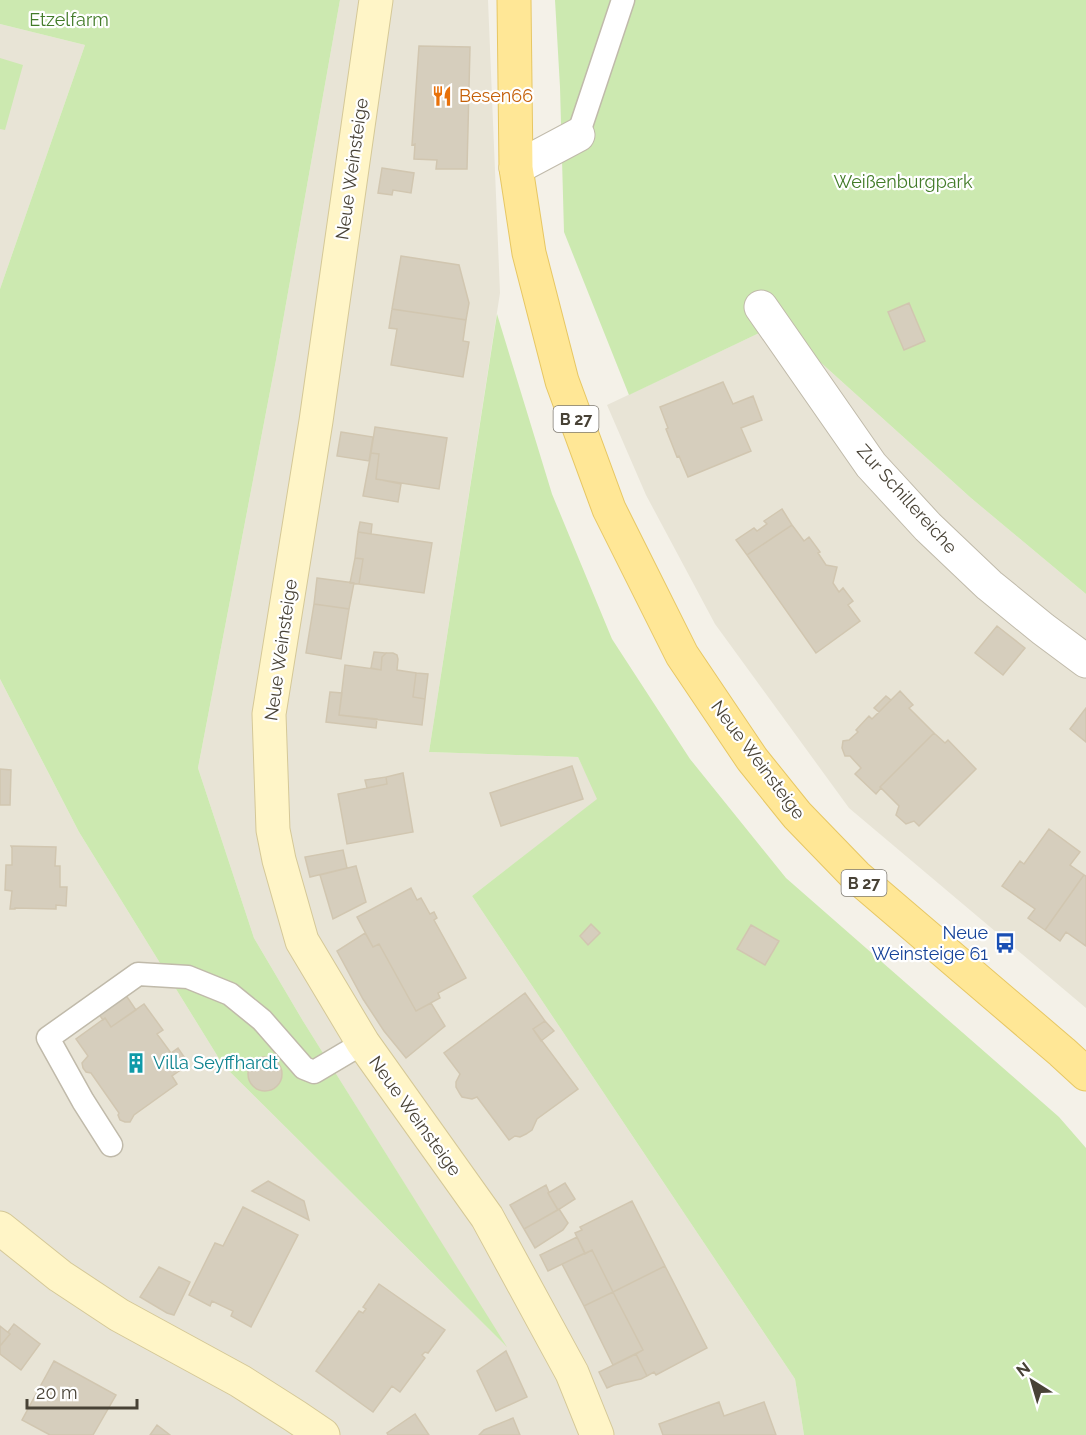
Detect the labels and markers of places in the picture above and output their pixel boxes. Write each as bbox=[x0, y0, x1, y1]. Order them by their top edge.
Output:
restaurant icon: Besen66 bbox=[430, 84, 454, 108]
place label: Besen66 bbox=[459, 85, 533, 106]
place label: Neue Weinsteige 61 bbox=[871, 922, 988, 964]
bus stop icon: Neue Weinsteige 61 bbox=[993, 931, 1017, 955]
building icon: Villa Seyffhardt bbox=[124, 1051, 148, 1075]
place label: Villa Seyffhardt bbox=[153, 1052, 278, 1073]

